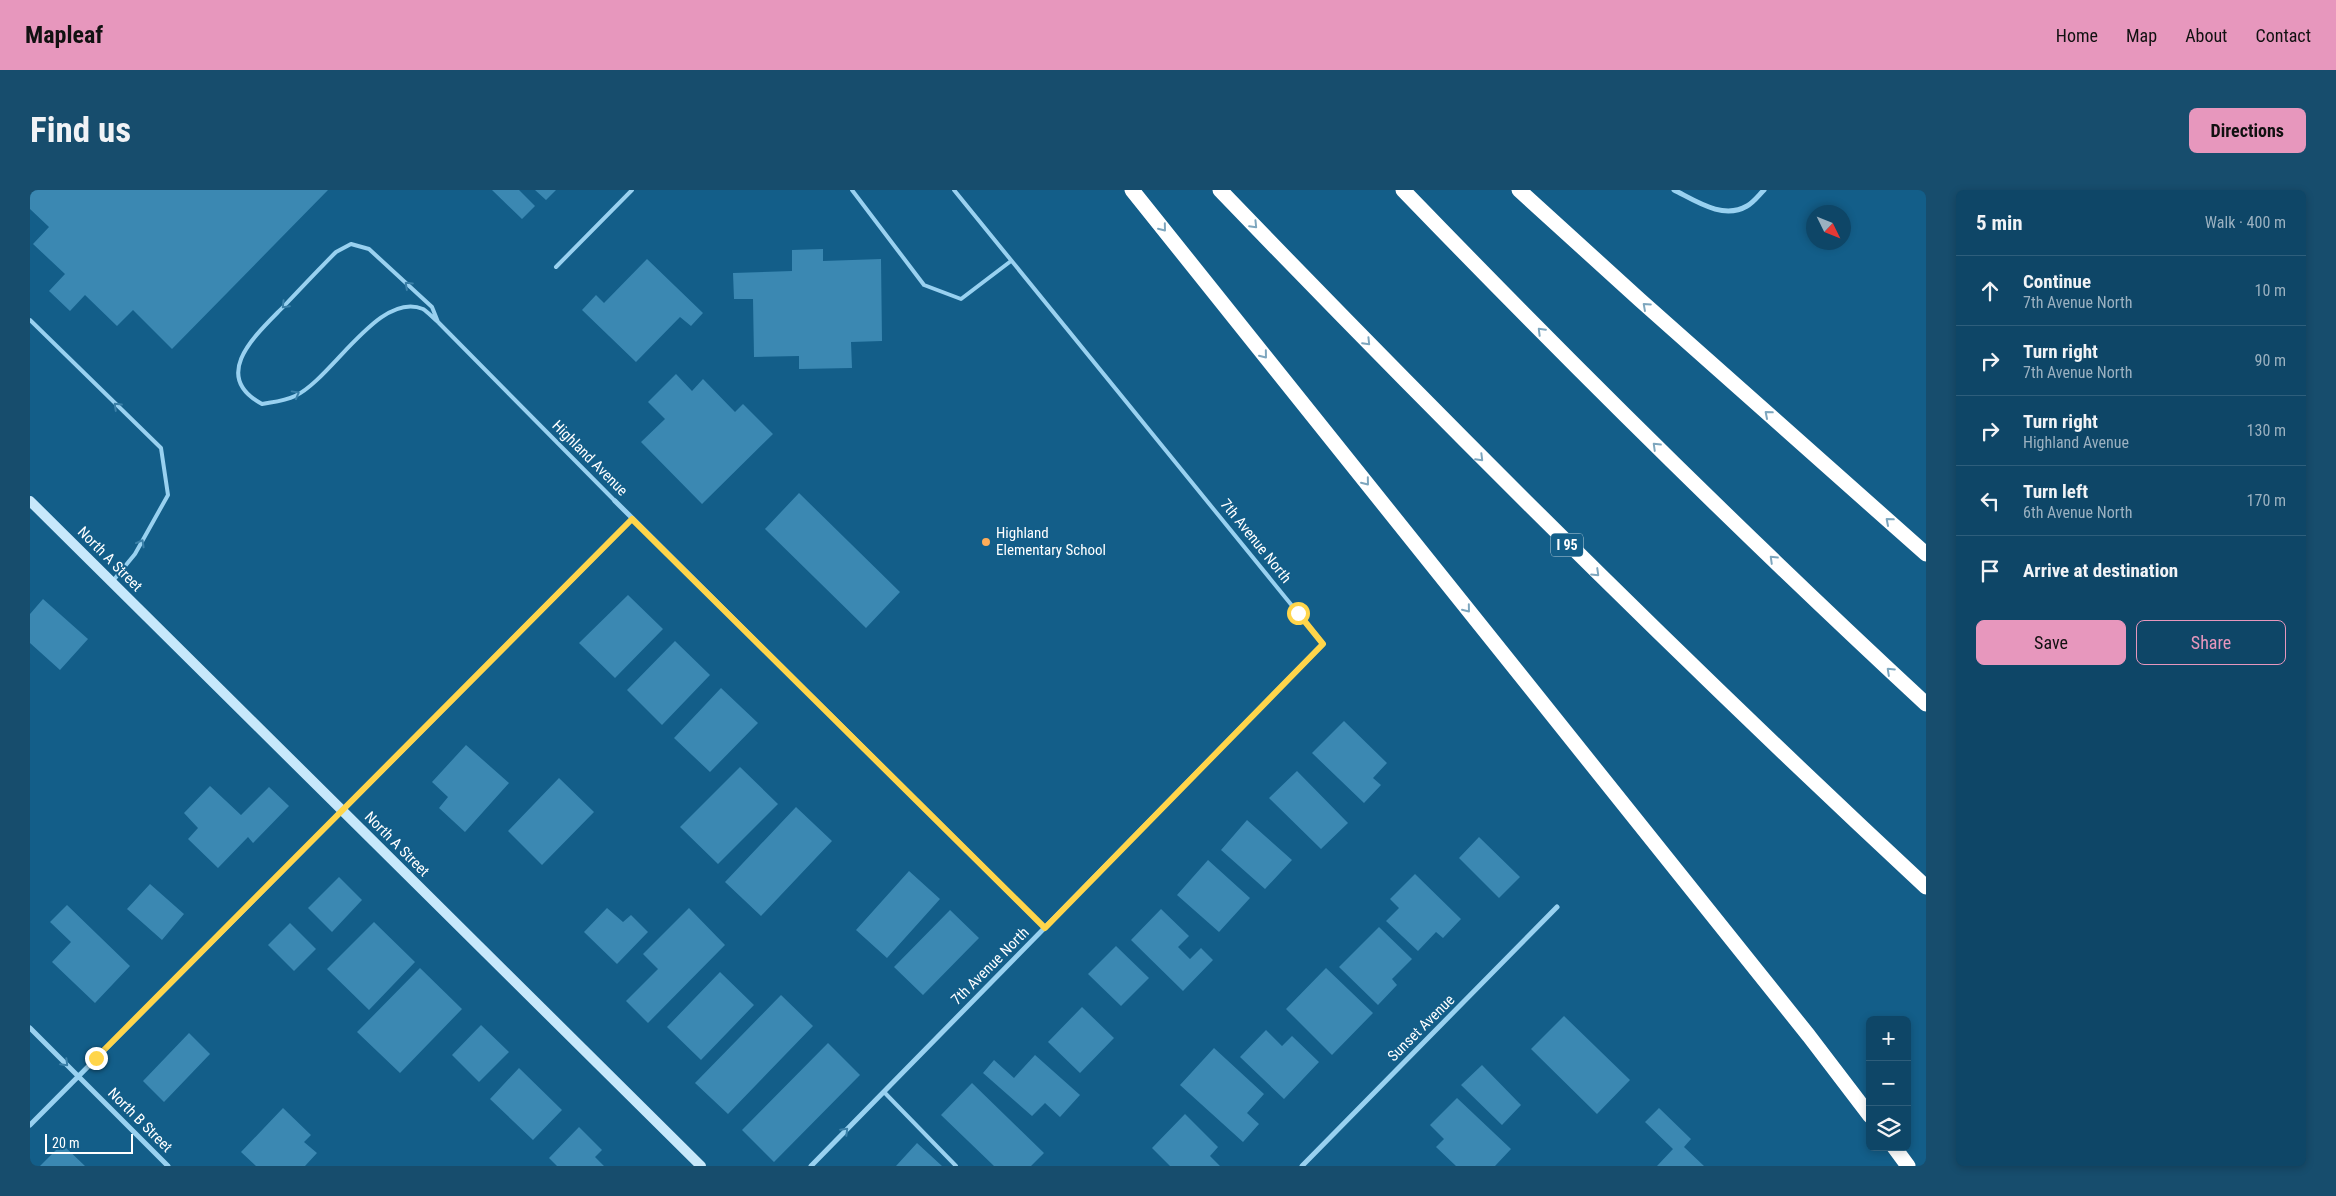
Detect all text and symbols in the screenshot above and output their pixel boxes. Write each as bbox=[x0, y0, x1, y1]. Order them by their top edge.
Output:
text: Mapleaf bbox=[25, 21, 103, 49]
text: Home bbox=[2056, 25, 2098, 46]
text: Map bbox=[2126, 25, 2157, 46]
text: About bbox=[2185, 25, 2227, 46]
text: Contact bbox=[2255, 25, 2311, 46]
button: Directions bbox=[2189, 108, 2306, 153]
text: Find us bbox=[30, 110, 131, 151]
north arrow bbox=[1806, 205, 1851, 250]
text: 5 min bbox=[1976, 211, 2023, 235]
text: Walk · 400 m bbox=[2205, 213, 2286, 232]
one-way arrow bbox=[1248, 219, 1257, 228]
one-way arrow bbox=[1157, 222, 1165, 231]
text: Continue bbox=[2023, 270, 2091, 293]
icon: ahead bbox=[1976, 277, 2004, 305]
one-way arrow bbox=[405, 281, 414, 290]
text: 10 m bbox=[2254, 281, 2286, 300]
text: 7th Avenue North bbox=[2023, 293, 2132, 312]
one-way arrow bbox=[282, 300, 291, 309]
one-way arrow bbox=[1642, 303, 1651, 312]
one-way arrow bbox=[1538, 328, 1547, 337]
one-way arrow bbox=[1361, 336, 1370, 345]
text: Turn right bbox=[2023, 340, 2098, 363]
icon: right bbox=[1976, 347, 2004, 375]
one-way arrow bbox=[1259, 349, 1267, 358]
text: 90 m bbox=[2254, 351, 2286, 370]
text: 7th Avenue North bbox=[2023, 363, 2132, 382]
one-way arrow bbox=[290, 390, 299, 400]
one-way arrow bbox=[114, 403, 123, 412]
text: Turn right bbox=[2023, 410, 2098, 433]
one-way arrow bbox=[1764, 411, 1773, 420]
street label: Highland Avenue bbox=[549, 417, 631, 499]
icon: right bbox=[1976, 417, 2004, 445]
text: 130 m bbox=[2247, 421, 2286, 440]
text: Highland Avenue bbox=[2023, 433, 2129, 452]
one-way arrow bbox=[1653, 443, 1662, 452]
one-way arrow bbox=[1475, 452, 1484, 461]
one-way arrow bbox=[1360, 476, 1368, 485]
text: Turn left bbox=[2023, 480, 2088, 503]
icon: left bbox=[1976, 487, 2004, 515]
text: 170 m bbox=[2247, 491, 2286, 510]
street label: 7th Avenue North bbox=[1217, 495, 1295, 587]
text: 6th Avenue North bbox=[2023, 503, 2132, 522]
one-way arrow bbox=[1886, 518, 1895, 527]
street label: North A Street bbox=[74, 523, 146, 595]
place label: Highland Elementary School bbox=[996, 524, 1106, 559]
road number: I 95 bbox=[1551, 534, 1583, 556]
marker: Highland Elementary School bbox=[980, 536, 992, 548]
one-way arrow bbox=[135, 539, 145, 548]
one-way arrow bbox=[1769, 556, 1778, 565]
icon: arrive bbox=[1976, 557, 2004, 585]
text: Arrive at destination bbox=[2023, 559, 2178, 582]
one-way arrow bbox=[1590, 567, 1599, 576]
route start bbox=[1287, 602, 1310, 625]
one-way arrow bbox=[1462, 603, 1470, 612]
button: Save bbox=[1976, 620, 2126, 665]
button: Share bbox=[2136, 620, 2286, 665]
one-way arrow bbox=[1887, 668, 1896, 677]
street label: North A Street bbox=[361, 808, 433, 880]
street label: 7th Avenue North bbox=[947, 923, 1033, 1009]
street label: Sunset Avenue bbox=[1384, 991, 1458, 1065]
map controls bbox=[1866, 1016, 1911, 1151]
button: + bbox=[1866, 1016, 1911, 1061]
route end bbox=[85, 1047, 108, 1070]
one-way arrow bbox=[59, 1057, 68, 1066]
button: − bbox=[1866, 1061, 1911, 1106]
street label: North B Street bbox=[104, 1084, 176, 1156]
button: layers bbox=[1866, 1106, 1911, 1151]
one-way arrow bbox=[839, 1128, 848, 1137]
scale bar bbox=[45, 1131, 132, 1154]
text: 20 m bbox=[52, 1135, 80, 1151]

